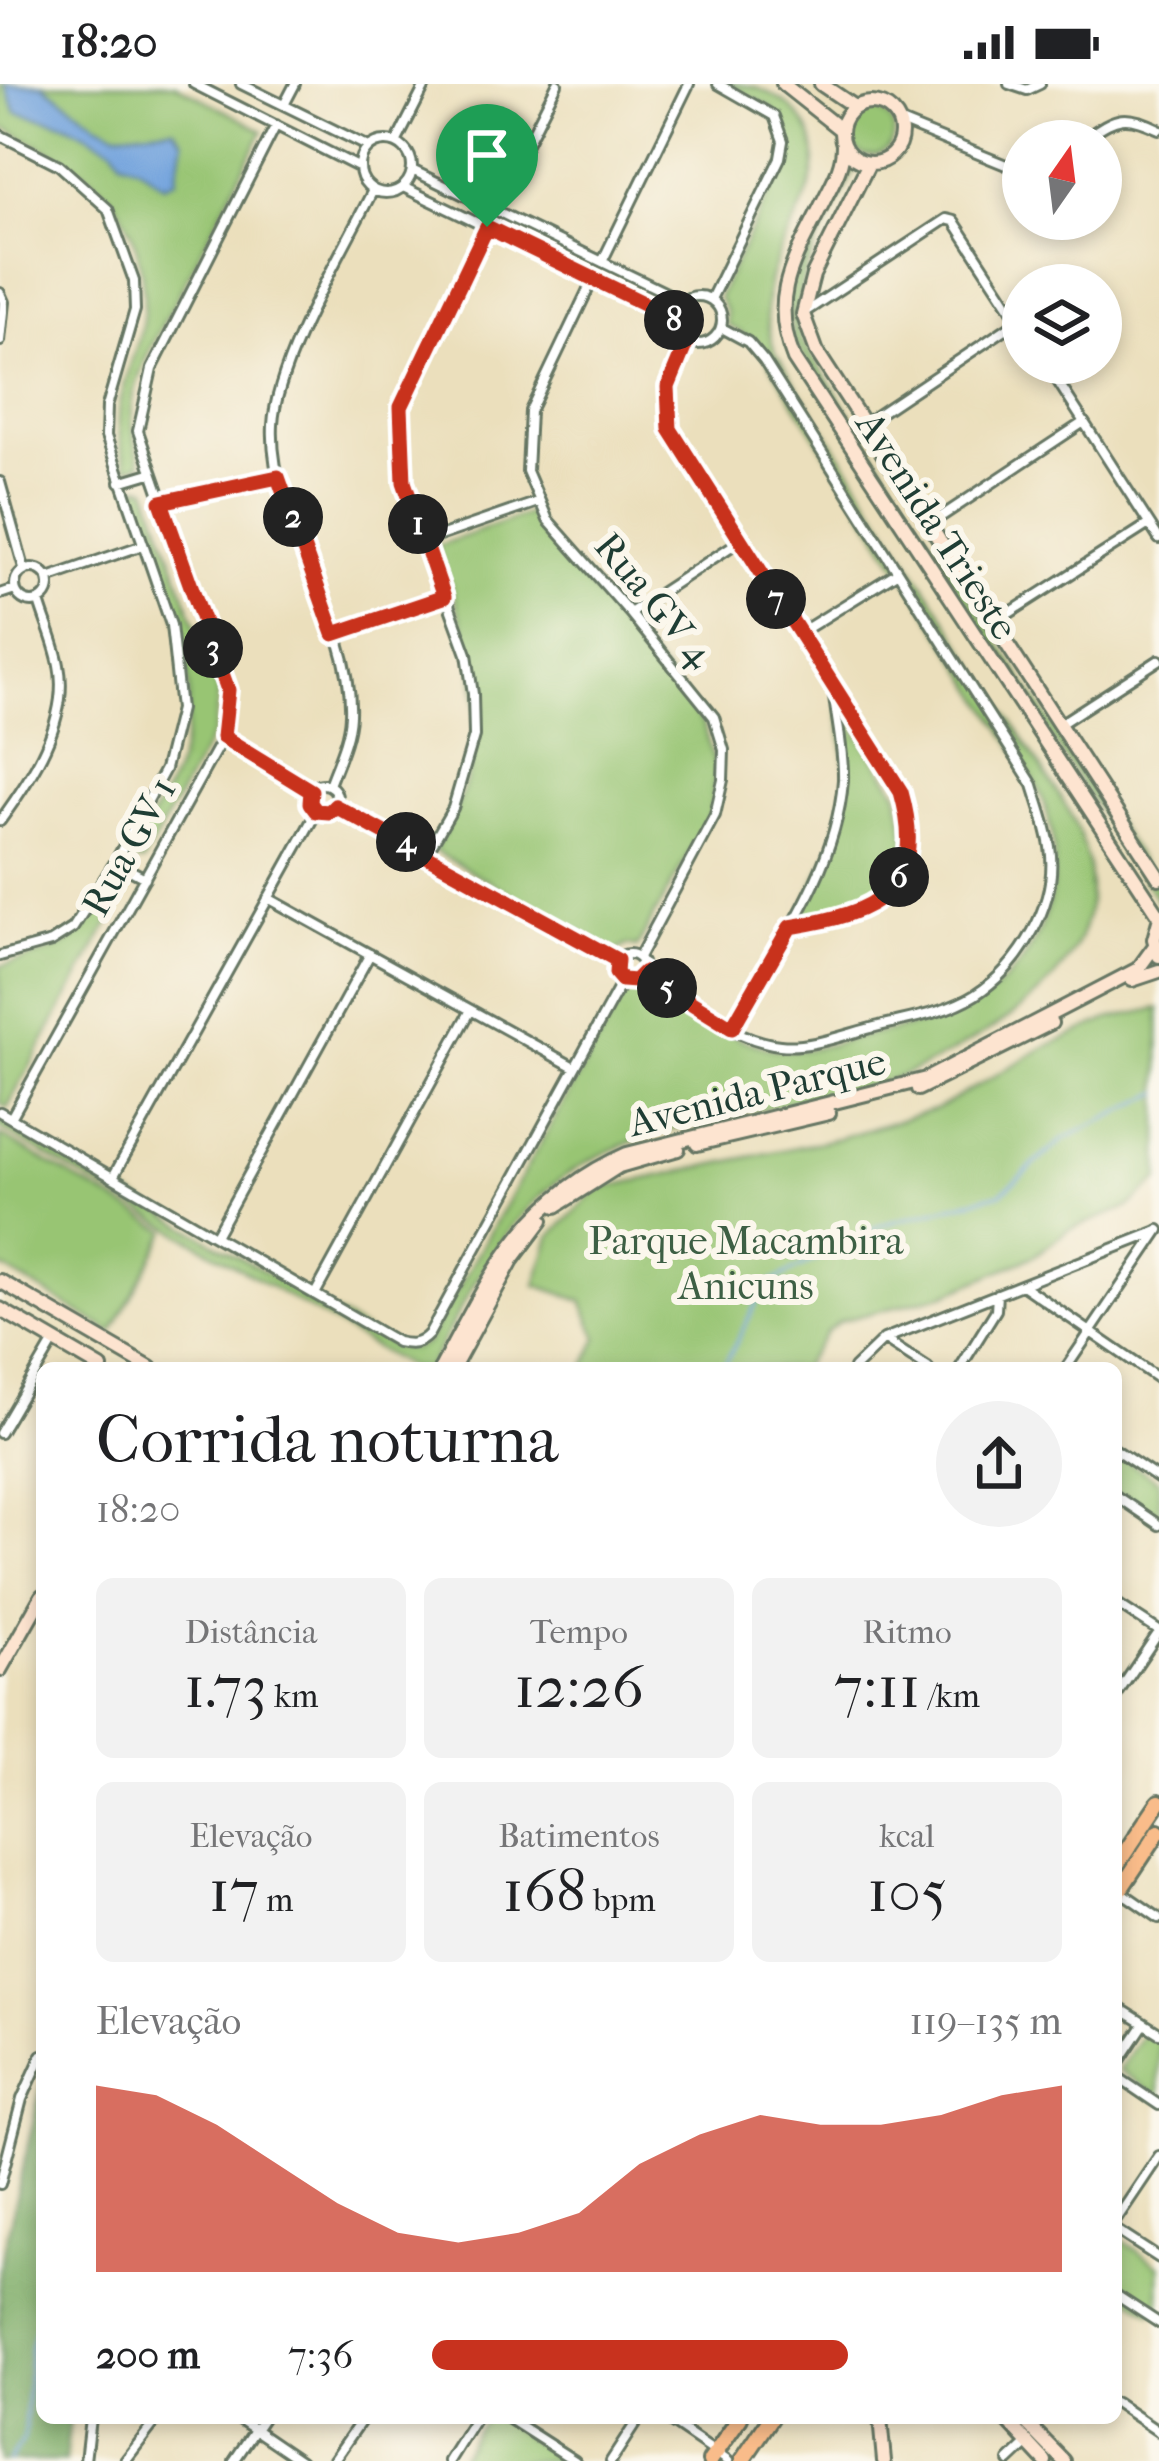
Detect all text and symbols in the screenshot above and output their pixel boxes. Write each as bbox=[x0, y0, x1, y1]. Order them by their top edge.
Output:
text: 18:20 bbox=[60, 16, 158, 69]
pin bbox=[436, 104, 538, 227]
north arrow bbox=[1002, 120, 1122, 240]
map controls bbox=[1002, 120, 1122, 384]
icon: arrive bbox=[454, 122, 520, 188]
button: layers bbox=[1002, 264, 1122, 384]
pin: 8 bbox=[644, 290, 704, 350]
text: 8 bbox=[666, 300, 682, 339]
street label: Avenida Trieste bbox=[845, 401, 1028, 648]
pin: 2 bbox=[263, 487, 323, 547]
pin: 1 bbox=[388, 494, 448, 554]
text: 2 bbox=[285, 497, 301, 536]
text: 1 bbox=[412, 504, 424, 543]
street label: Rua GV 4 bbox=[585, 523, 724, 677]
pin: 7 bbox=[746, 569, 806, 629]
text: 7 bbox=[768, 579, 784, 618]
pin: 3 bbox=[183, 618, 243, 678]
text: 3 bbox=[206, 628, 220, 667]
street label: Rua GV 1 bbox=[72, 769, 186, 924]
pin: 4 bbox=[376, 812, 436, 872]
text: 4 bbox=[396, 822, 416, 861]
pin: 6 bbox=[869, 847, 929, 907]
text: 6 bbox=[890, 857, 908, 896]
pin: 5 bbox=[637, 958, 697, 1018]
text: 5 bbox=[660, 968, 674, 1007]
street label: Avenida Parque bbox=[622, 1038, 890, 1147]
park label: Parque Macambira Anicuns bbox=[589, 1218, 904, 1309]
button: share bbox=[936, 1401, 1062, 1527]
text: Corrida noturna bbox=[96, 1402, 558, 1479]
text: 18:20 bbox=[96, 1486, 181, 1532]
text: Distância bbox=[185, 1613, 317, 1652]
text: Tempo bbox=[530, 1613, 628, 1652]
text: Ritmo bbox=[862, 1613, 952, 1652]
text: 1.73 bbox=[184, 1652, 267, 1723]
text: 12:26 bbox=[514, 1652, 644, 1723]
text: 7:11 bbox=[834, 1652, 920, 1723]
text: km bbox=[267, 1677, 318, 1716]
text: /km bbox=[920, 1677, 980, 1716]
text: Elevação bbox=[189, 1817, 313, 1856]
text: Batimentos bbox=[498, 1817, 660, 1856]
text: kcal bbox=[879, 1817, 935, 1856]
text: 17 bbox=[209, 1856, 259, 1927]
text: 168 bbox=[502, 1856, 586, 1927]
text: 105 bbox=[867, 1856, 947, 1927]
text: m bbox=[259, 1881, 293, 1920]
text: bpm bbox=[586, 1881, 656, 1920]
text: Elevação bbox=[96, 1998, 241, 2044]
text: 119–135 m bbox=[909, 1998, 1062, 2044]
text: 200 m bbox=[96, 2332, 200, 2378]
text: 7:36 bbox=[288, 2332, 353, 2378]

